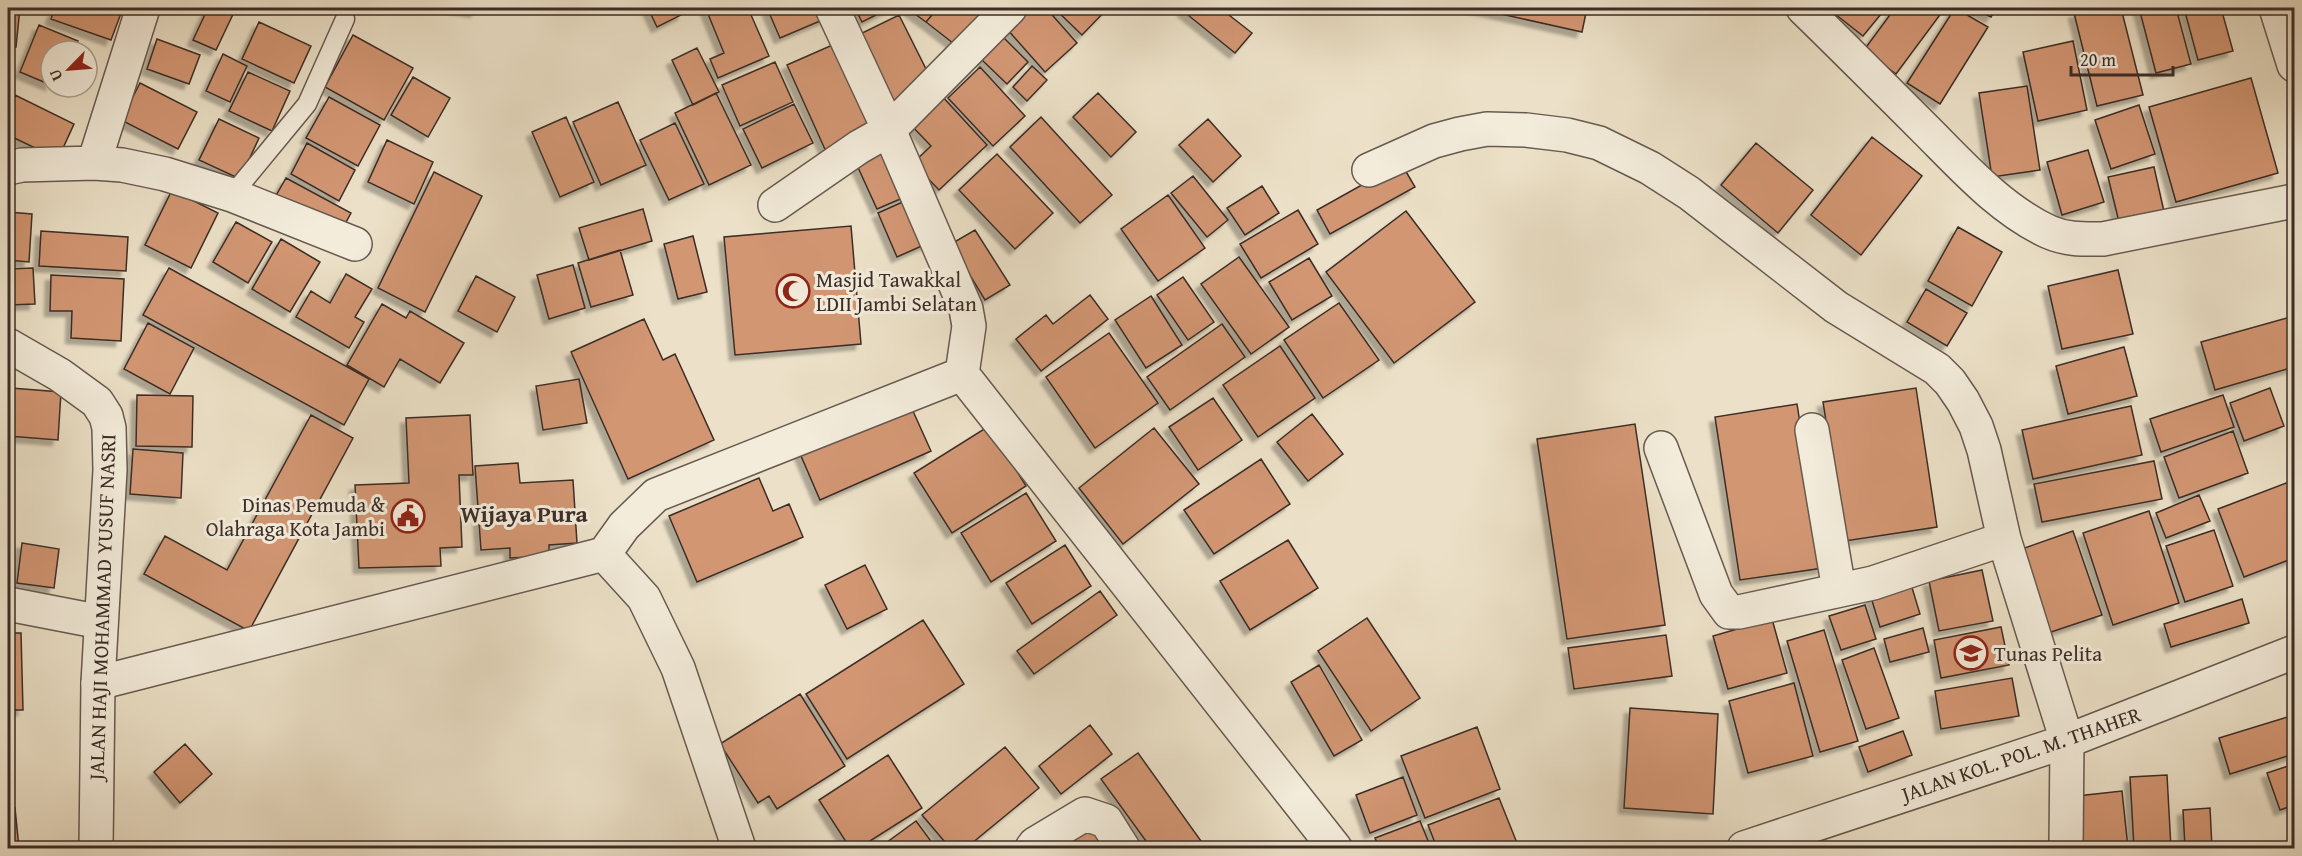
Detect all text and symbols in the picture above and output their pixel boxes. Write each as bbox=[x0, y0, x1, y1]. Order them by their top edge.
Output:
north arrow bbox=[39, 39, 99, 99]
scale bar bbox=[2071, 39, 2173, 77]
text: 20 m bbox=[2080, 46, 2116, 73]
text: U bbox=[42, 65, 69, 85]
place label: Masjid Tawakkal LDII Jambi Selatan bbox=[816, 264, 977, 319]
mosque icon: Masjid Tawakkal LDII Jambi Selatan bbox=[775, 273, 811, 309]
street label: JALAN HAJI MOHAMMAD YUSUF NASRI bbox=[80, 433, 124, 784]
place label: Dinas Pemuda & Olahraga Kota Jambi bbox=[206, 489, 386, 544]
district label: Wijaya Pura bbox=[460, 496, 589, 531]
public building icon: Dinas Pemuda & Olahraga Kota Jambi bbox=[390, 498, 426, 534]
school or university icon: Tunas Pelita bbox=[1953, 635, 1989, 671]
place label: Tunas Pelita bbox=[1994, 638, 2102, 669]
street label: JALAN KOL. POL. M. THAHER bbox=[1894, 698, 2146, 811]

